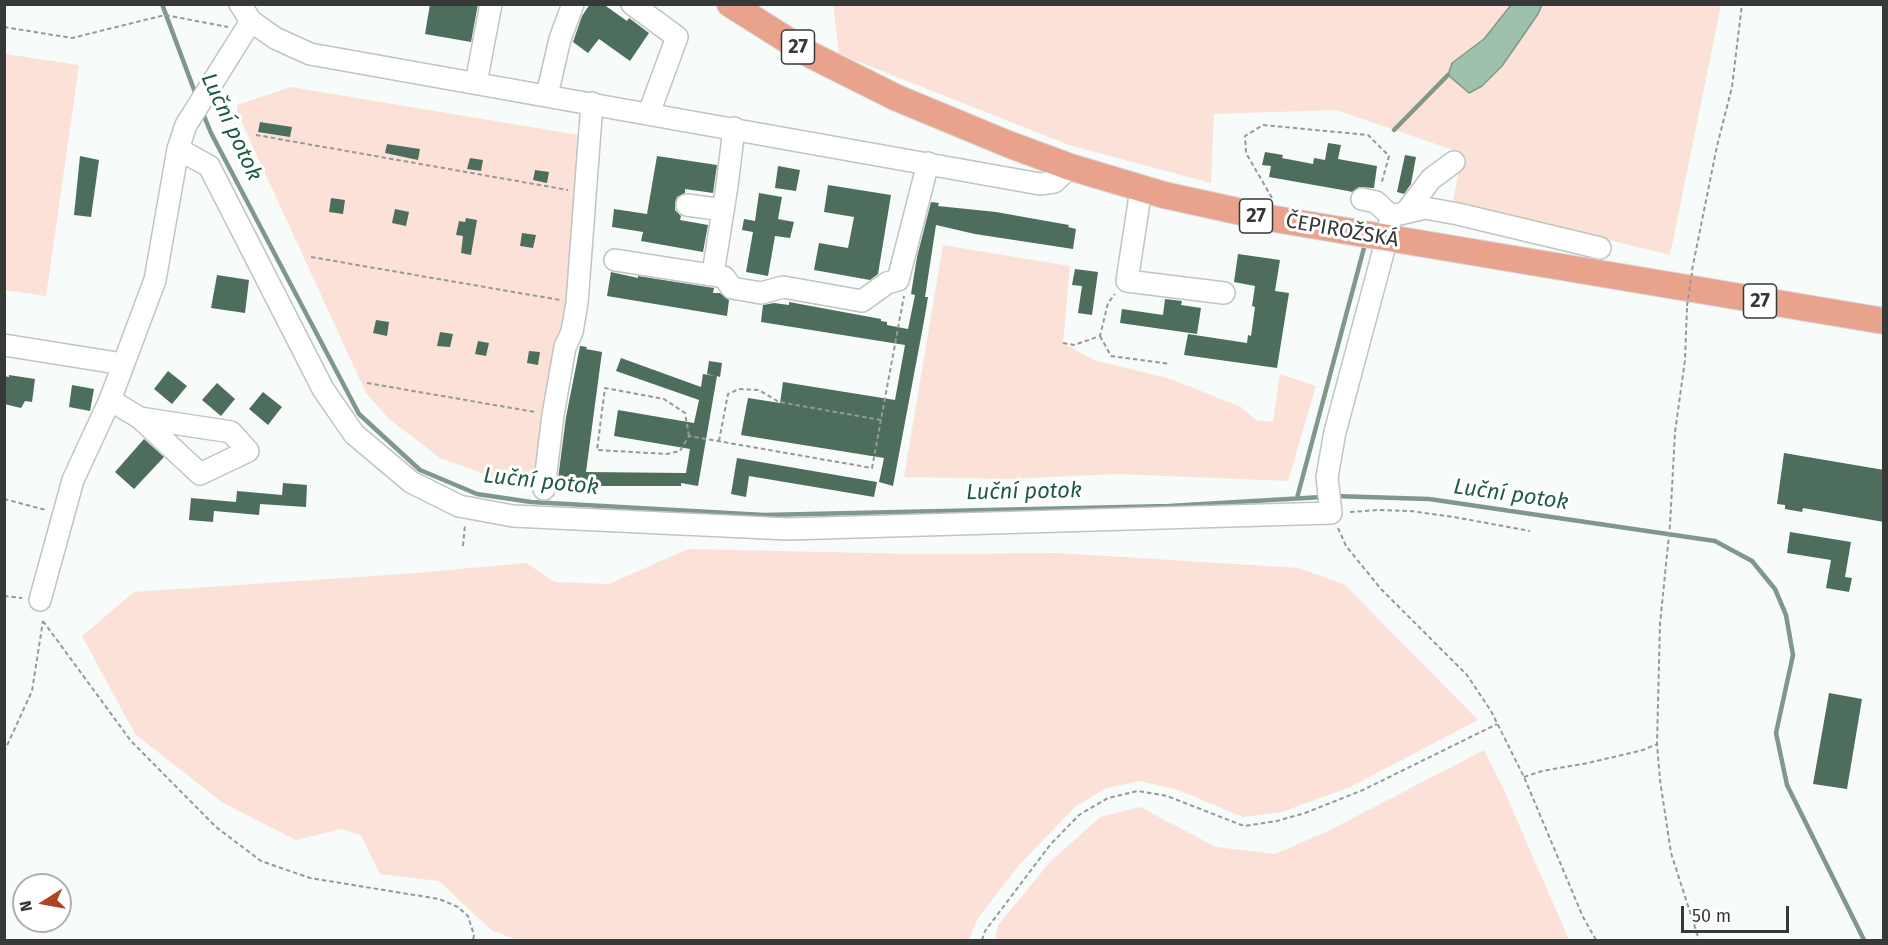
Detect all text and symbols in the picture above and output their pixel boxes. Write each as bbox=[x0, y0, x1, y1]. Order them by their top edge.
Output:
road number: 27 bbox=[782, 30, 814, 64]
water label: Luční potok bbox=[195, 69, 267, 185]
road number: 27 bbox=[1240, 199, 1272, 233]
street label: ČEPIROŽSKÁ bbox=[1283, 209, 1401, 253]
road number: 27 bbox=[1744, 284, 1776, 318]
water label: Luční potok bbox=[482, 463, 600, 501]
water label: Luční potok bbox=[1452, 474, 1570, 516]
water label: Luční potok bbox=[966, 478, 1082, 506]
north arrow bbox=[12, 873, 72, 933]
scale bar bbox=[1684, 894, 1792, 932]
text: N bbox=[15, 899, 36, 913]
text: 50 m bbox=[1692, 905, 1731, 927]

